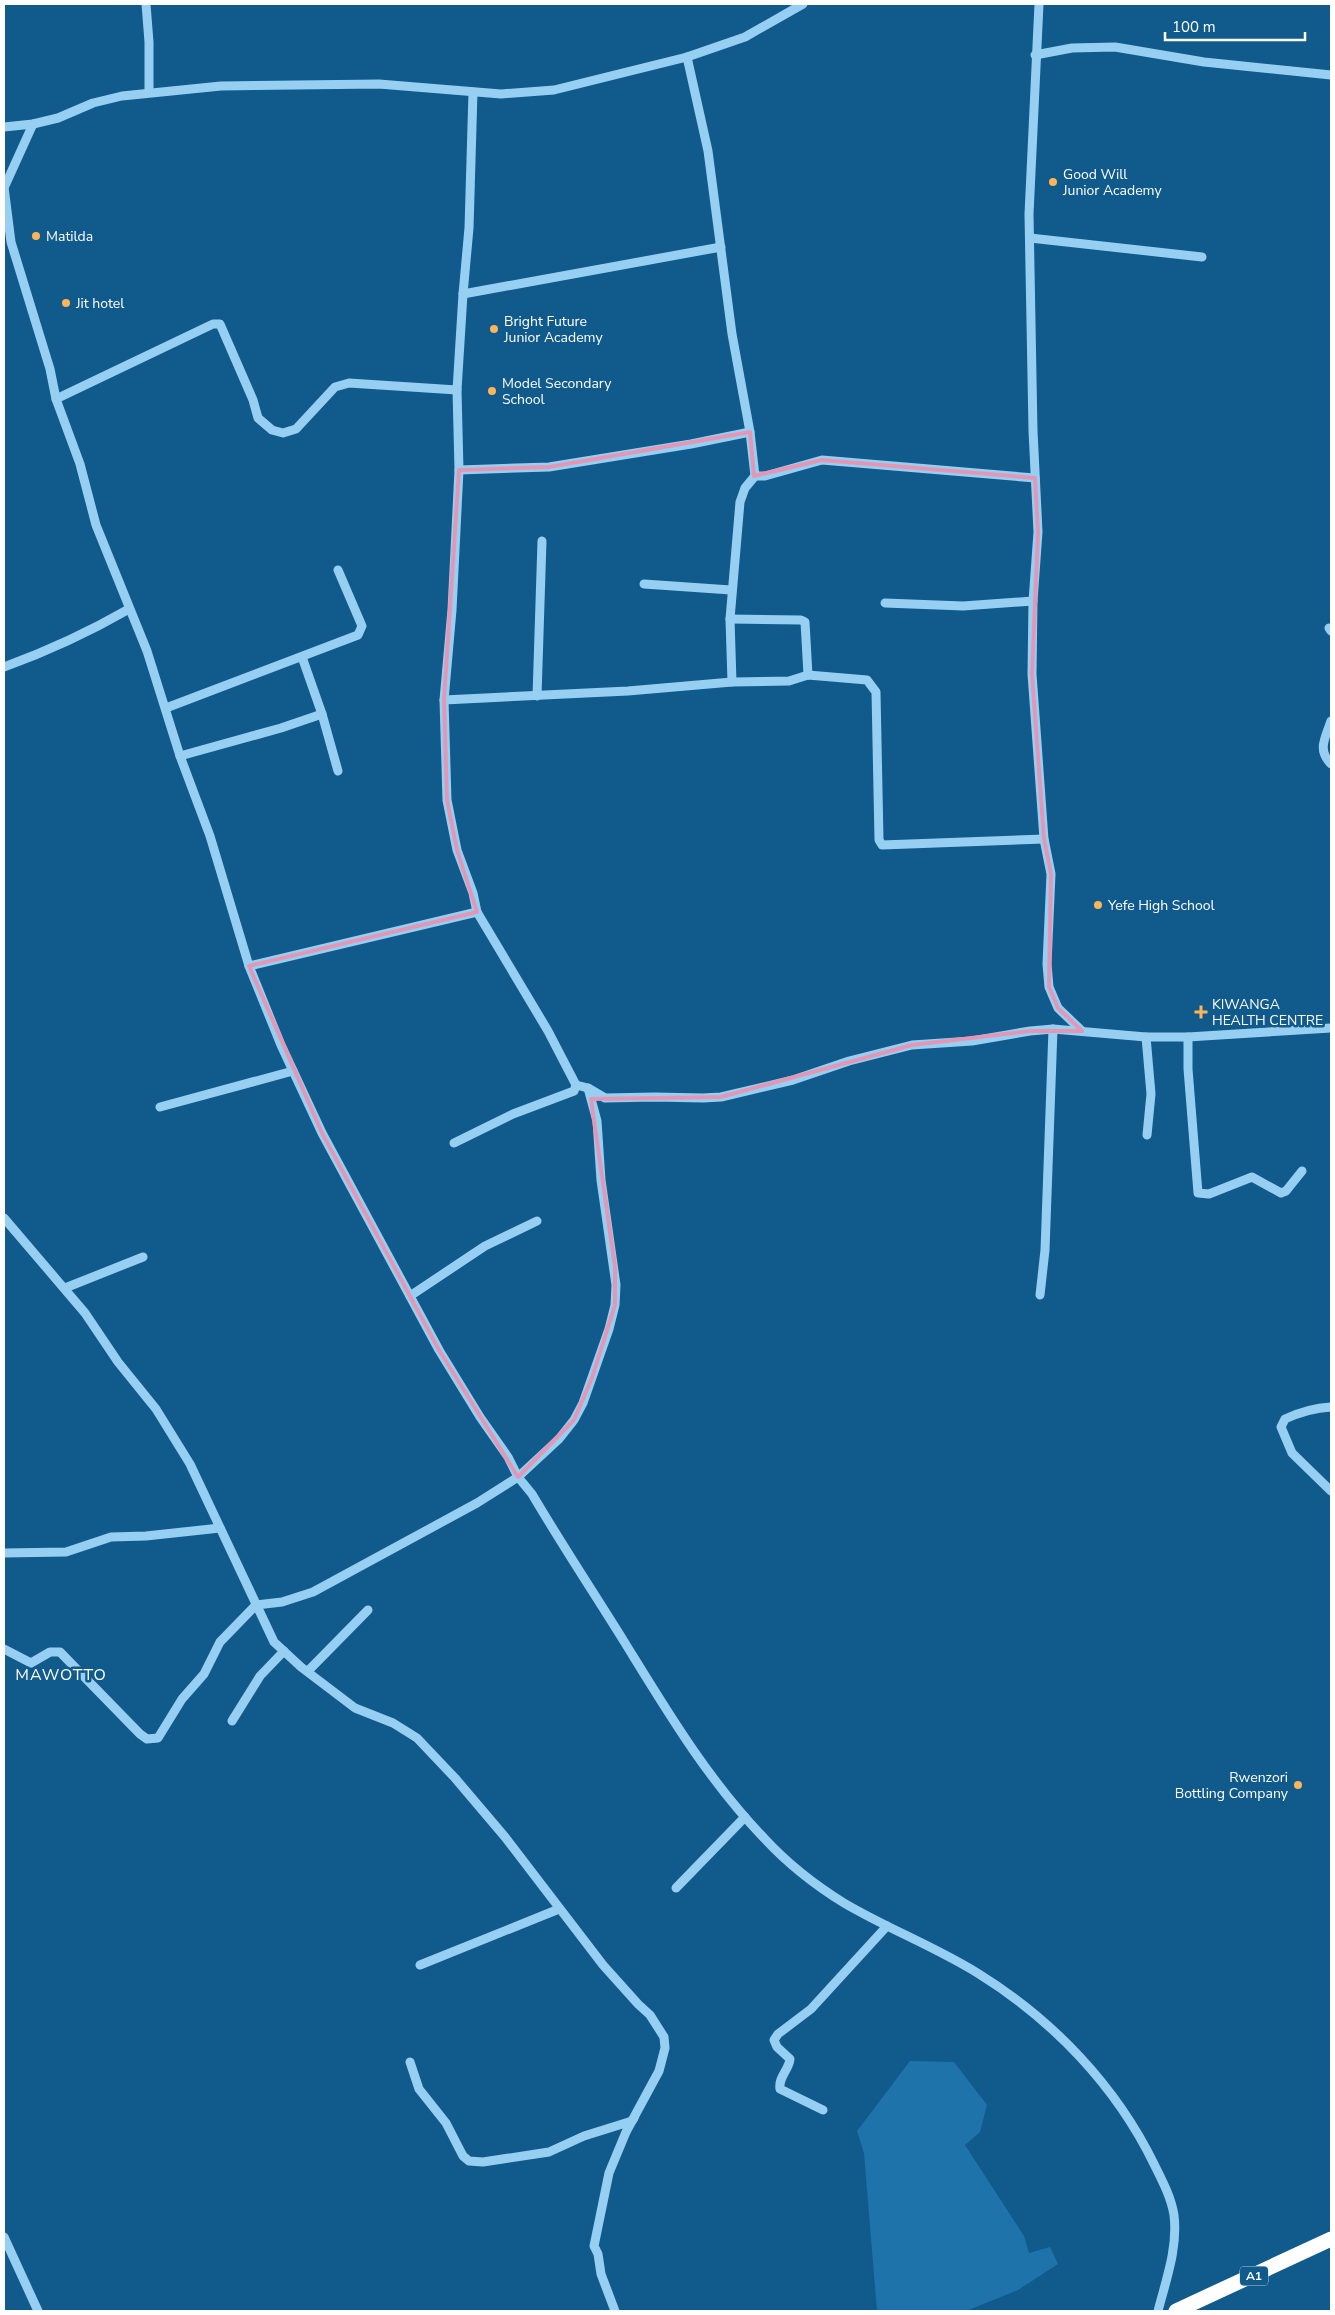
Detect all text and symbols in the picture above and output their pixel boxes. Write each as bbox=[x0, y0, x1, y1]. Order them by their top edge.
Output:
scale bar bbox=[1165, 10, 1305, 42]
text: 100 m bbox=[1172, 17, 1216, 37]
place label: Good Will Junior Academy bbox=[1062, 165, 1162, 200]
marker: Good Will Junior Academy bbox=[1047, 176, 1059, 188]
place label: Matilda bbox=[46, 227, 93, 246]
marker: Matilda bbox=[30, 230, 42, 242]
place label: Jit hotel bbox=[75, 294, 125, 313]
marker: Jit hotel bbox=[60, 297, 72, 309]
place label: Bright Future Junior Academy bbox=[503, 312, 603, 347]
marker: Bright Future Junior Academy bbox=[488, 323, 500, 335]
place label: Model Secondary School bbox=[502, 374, 612, 409]
marker: Model Secondary School bbox=[486, 385, 498, 397]
place label: Yefe High School bbox=[1107, 896, 1215, 915]
marker: Yefe High School bbox=[1092, 899, 1104, 911]
place label: KIWANGA HEALTH CENTRE bbox=[1212, 995, 1323, 1030]
marker: KIWANGA HEALTH CENTRE bbox=[1194, 1005, 1208, 1019]
district label: MAWOTTO bbox=[15, 1664, 107, 1686]
place label: Rwenzori Bottling Company bbox=[1175, 1768, 1289, 1803]
marker: Rwenzori Bottling Company bbox=[1292, 1779, 1304, 1791]
road number: A1 bbox=[1240, 2266, 1268, 2286]

